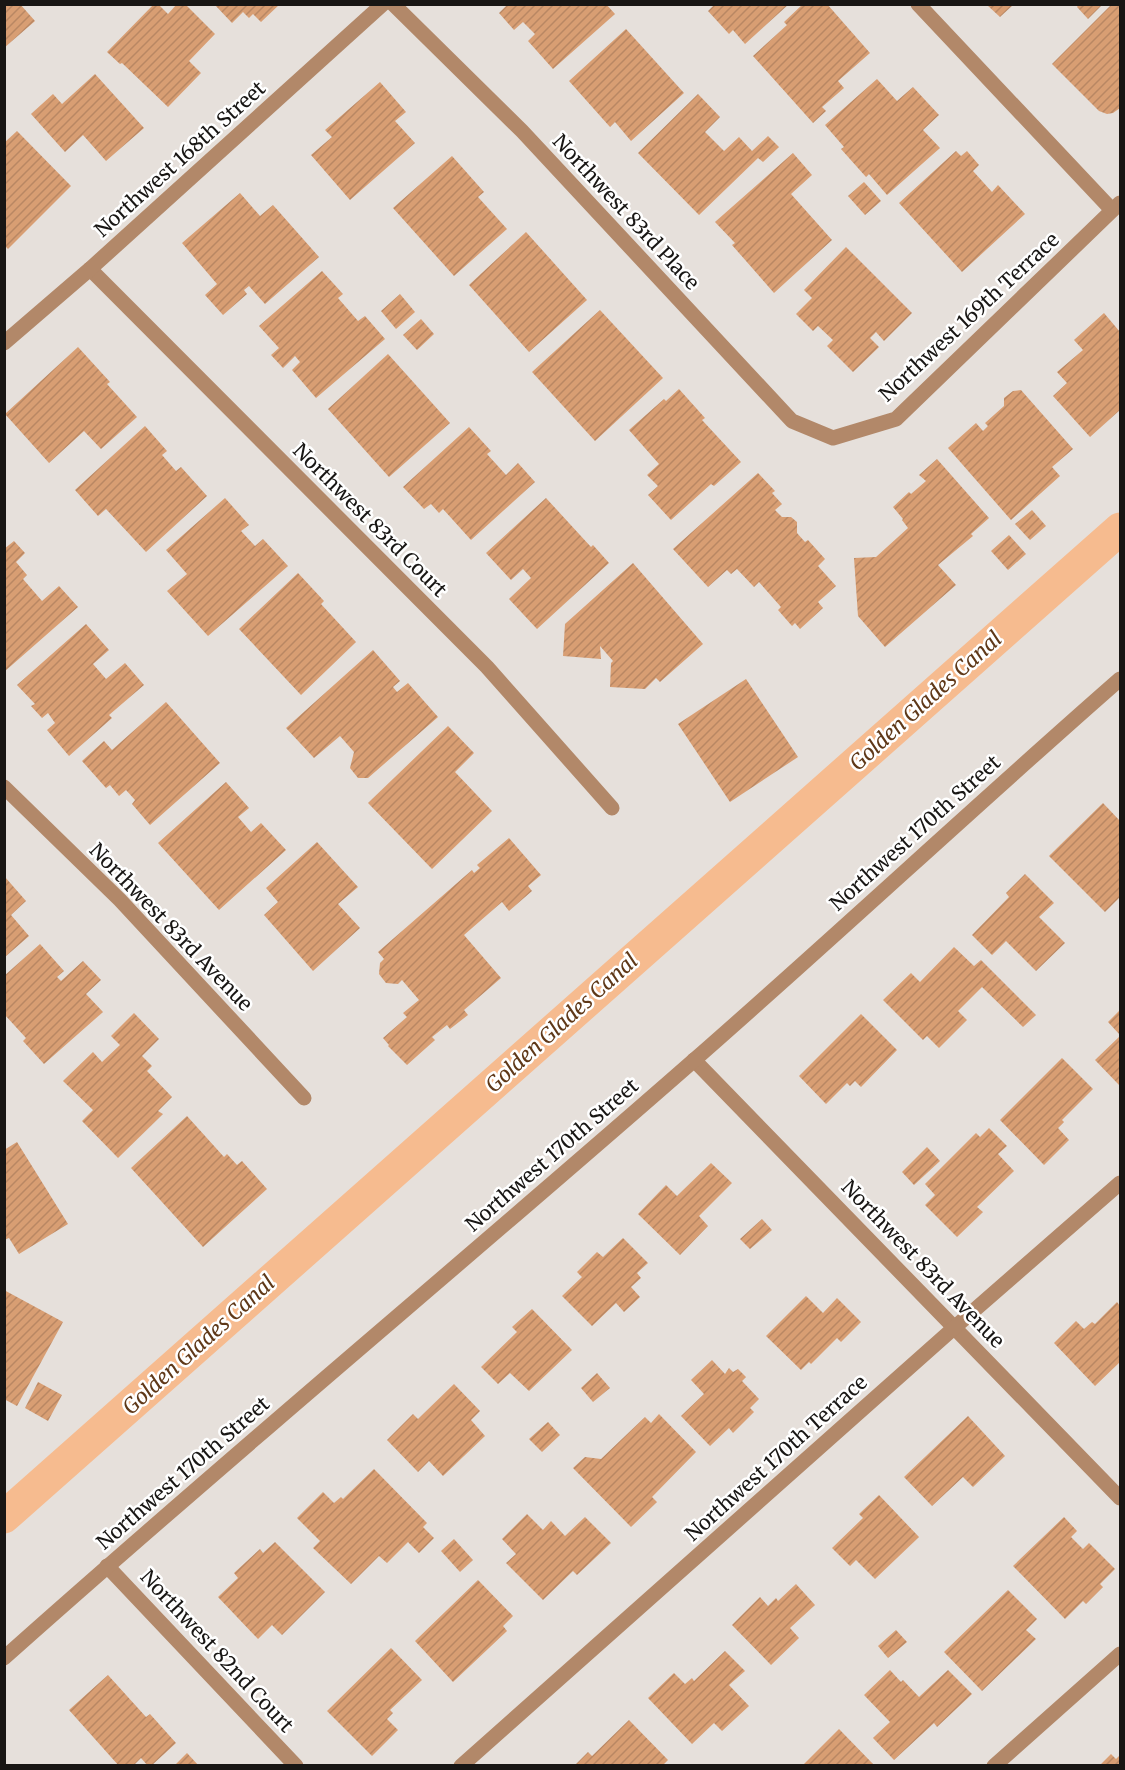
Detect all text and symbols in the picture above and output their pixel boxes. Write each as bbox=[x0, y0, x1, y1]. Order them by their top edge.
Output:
street label: Northwest 168th Street bbox=[89, 75, 270, 242]
street label: Northwest 83rd Place bbox=[548, 129, 705, 295]
street label: Northwest 169th Terrace bbox=[874, 227, 1064, 406]
street label: Northwest 83rd Court bbox=[288, 437, 453, 602]
water label: Golden Glades Canal bbox=[844, 625, 1007, 776]
street label: Northwest 170th Street bbox=[824, 749, 1005, 916]
street label: Northwest 83rd Avenue bbox=[85, 837, 258, 1016]
water label: Golden Glades Canal bbox=[480, 947, 643, 1098]
street label: Northwest 170th Street bbox=[460, 1073, 643, 1236]
street label: Northwest 83rd Avenue bbox=[837, 1174, 1010, 1353]
water label: Golden Glades Canal bbox=[117, 1269, 280, 1420]
street label: Northwest 170th Terrace bbox=[679, 1369, 872, 1546]
street label: Northwest 170th Street bbox=[91, 1391, 274, 1554]
street label: Northwest 82nd Court bbox=[135, 1564, 299, 1737]

